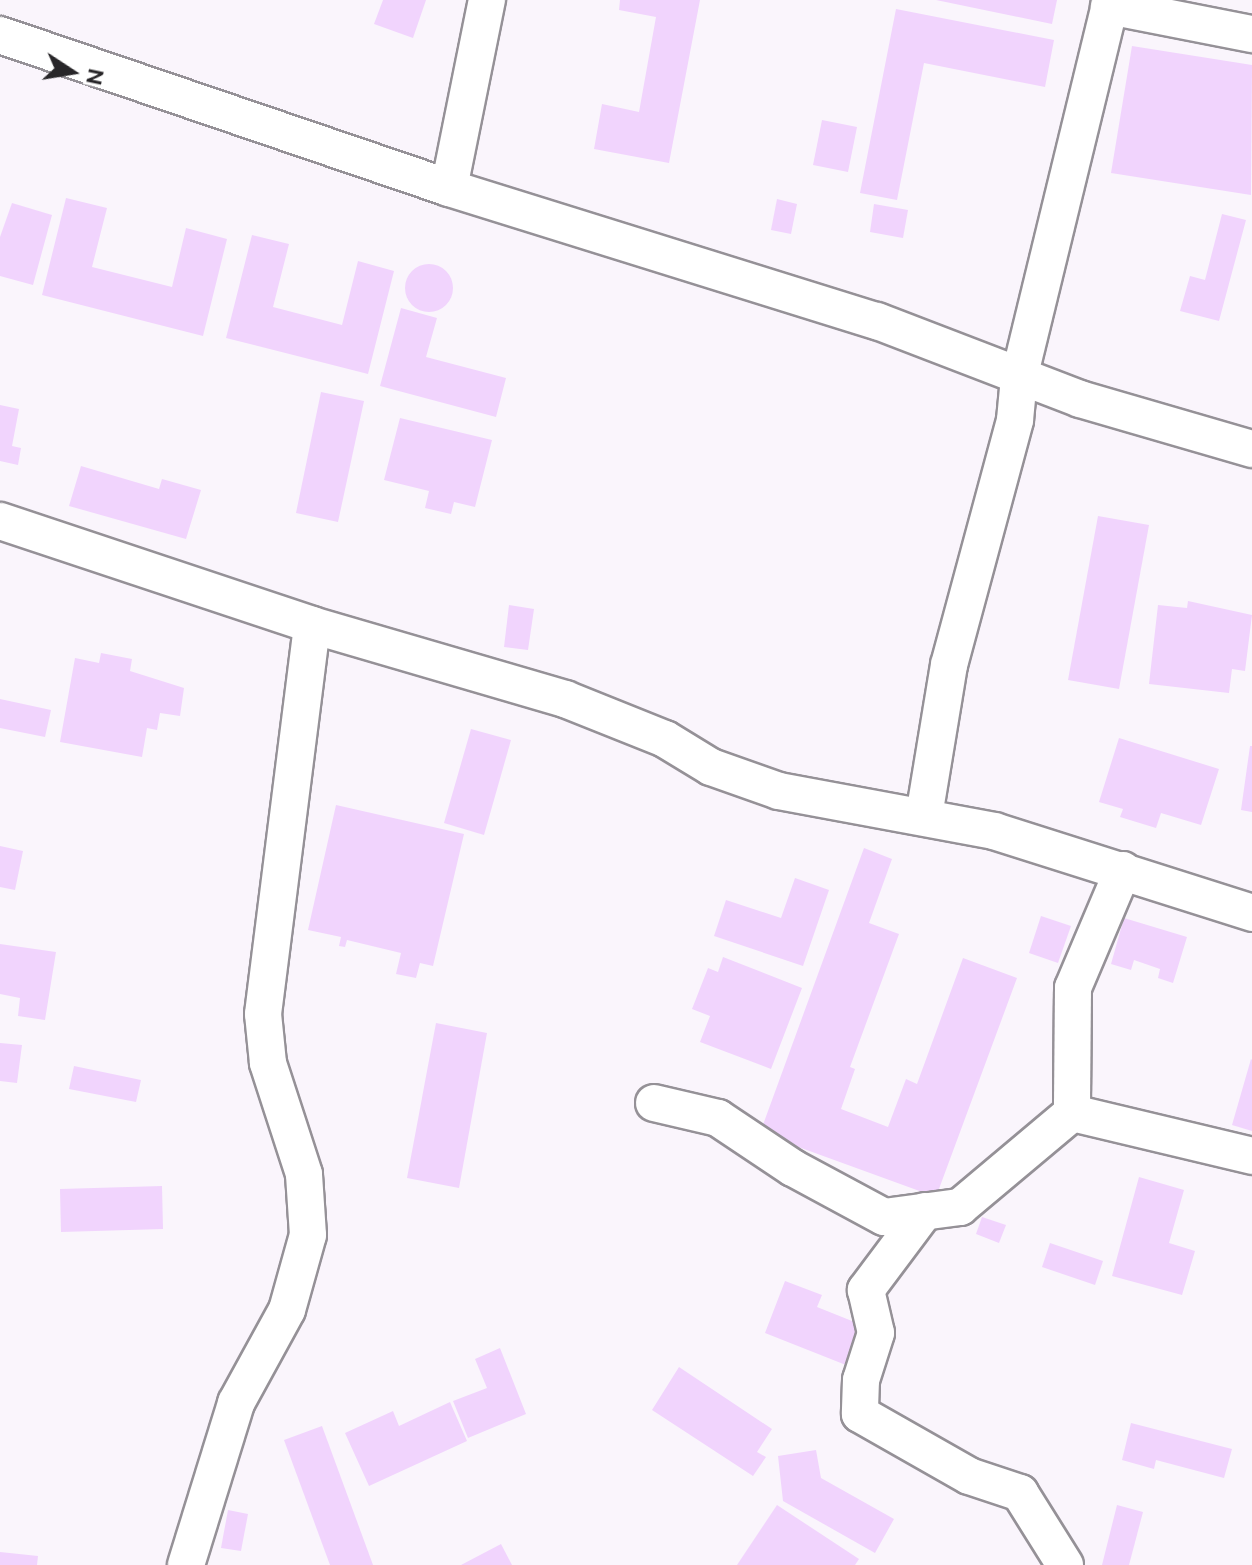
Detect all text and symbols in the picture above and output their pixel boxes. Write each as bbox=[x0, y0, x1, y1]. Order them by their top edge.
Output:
north arrow bbox=[32, 32, 112, 112]
text: N bbox=[82, 66, 110, 88]

